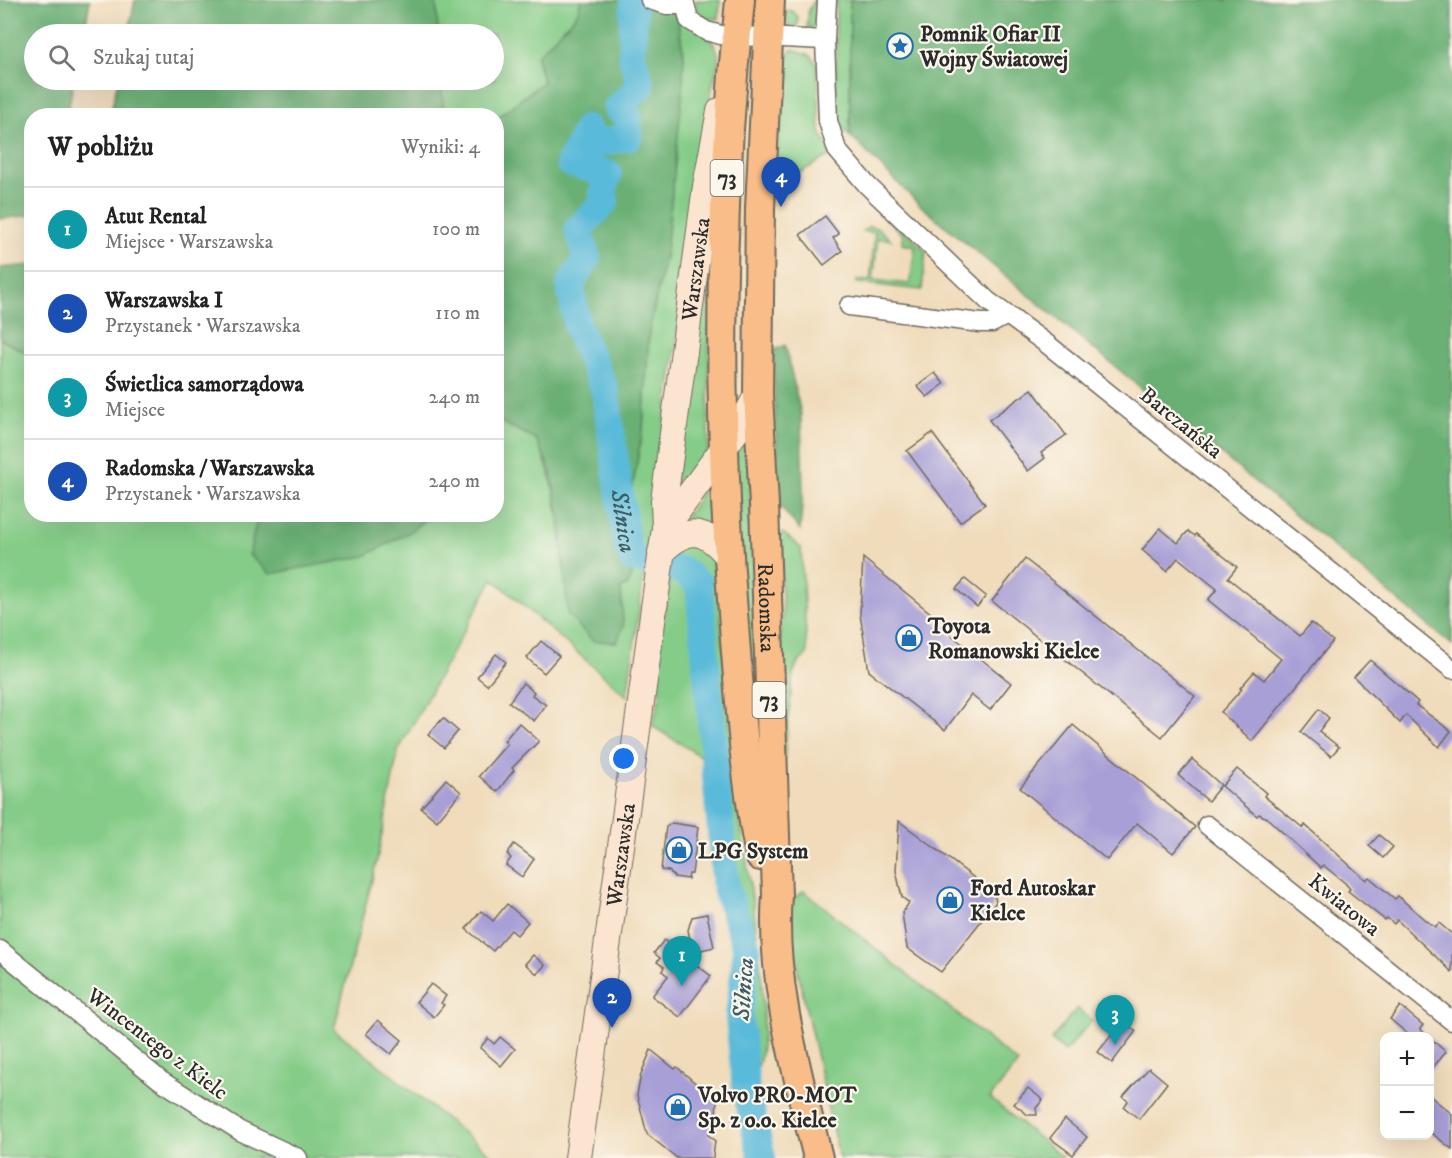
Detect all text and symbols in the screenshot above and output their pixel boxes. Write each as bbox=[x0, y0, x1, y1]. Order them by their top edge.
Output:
place label: Pomnik Ofiar II Wojny Światowej bbox=[919, 21, 1068, 74]
search box bbox=[24, 24, 504, 90]
place icon: Pomnik Ofiar II Wojny Światowej bbox=[885, 31, 915, 61]
icon: search bbox=[45, 41, 78, 74]
text: Szukaj tutaj bbox=[93, 44, 194, 71]
text: W pobliżu bbox=[48, 131, 153, 164]
text: Wyniki: 4 bbox=[401, 135, 480, 160]
pin: 4 bbox=[762, 158, 800, 207]
road number: 73 bbox=[710, 160, 744, 196]
text: Atut Rental bbox=[105, 203, 206, 230]
street label: Warszawska bbox=[676, 215, 717, 324]
text: 1 bbox=[64, 217, 71, 242]
text: 100 m bbox=[432, 217, 480, 242]
text: Miejsce · Warszawska bbox=[105, 230, 273, 255]
text: Warszawska I bbox=[105, 287, 223, 314]
text: 2 bbox=[63, 301, 72, 326]
text: 110 m bbox=[435, 301, 480, 326]
text: Przystanek · Warszawska bbox=[105, 314, 300, 339]
text: Świetlica samorządowa bbox=[105, 371, 304, 398]
street label: Barczańska bbox=[1134, 382, 1228, 465]
text: 3 bbox=[64, 385, 71, 410]
text: 240 m bbox=[429, 385, 480, 410]
text: Miejsce bbox=[105, 398, 165, 423]
text: Radomska / Warszawska bbox=[105, 455, 314, 482]
text: 4 bbox=[62, 469, 73, 494]
text: 240 m bbox=[429, 469, 480, 494]
text: Przystanek · Warszawska bbox=[105, 482, 300, 507]
water label: Silnica bbox=[603, 487, 643, 557]
street label: Radomska bbox=[751, 562, 781, 654]
place label: Toyota Romanowski Kielce bbox=[927, 613, 1099, 665]
shop icon: Toyota Romanowski Kielce bbox=[894, 623, 924, 653]
road number: 73 bbox=[752, 682, 786, 718]
your location bbox=[609, 744, 638, 773]
street label: Warszawska bbox=[601, 801, 642, 910]
shop icon: LPG System bbox=[664, 835, 694, 865]
place label: LPG System bbox=[698, 838, 809, 865]
street label: Kwiatowa bbox=[1303, 868, 1386, 943]
place label: Ford Autoskar Kielce bbox=[970, 875, 1096, 927]
shop icon: Ford Autoskar Kielce bbox=[935, 885, 965, 915]
pin: 1 bbox=[662, 936, 702, 986]
water label: Silnica bbox=[727, 957, 761, 1022]
pin: 2 bbox=[592, 978, 632, 1028]
street label: Wincentego z Kielc bbox=[80, 982, 233, 1106]
pin: 3 bbox=[1096, 996, 1134, 1045]
map controls bbox=[1380, 1032, 1434, 1140]
button: + bbox=[1380, 1032, 1434, 1086]
place label: Volvo PRO-MOT Sp. z o.o. Kielce bbox=[697, 1082, 857, 1134]
button: − bbox=[1380, 1086, 1434, 1140]
shop icon: Volvo PRO-MOT Sp. z o.o. Kielce bbox=[663, 1092, 693, 1122]

